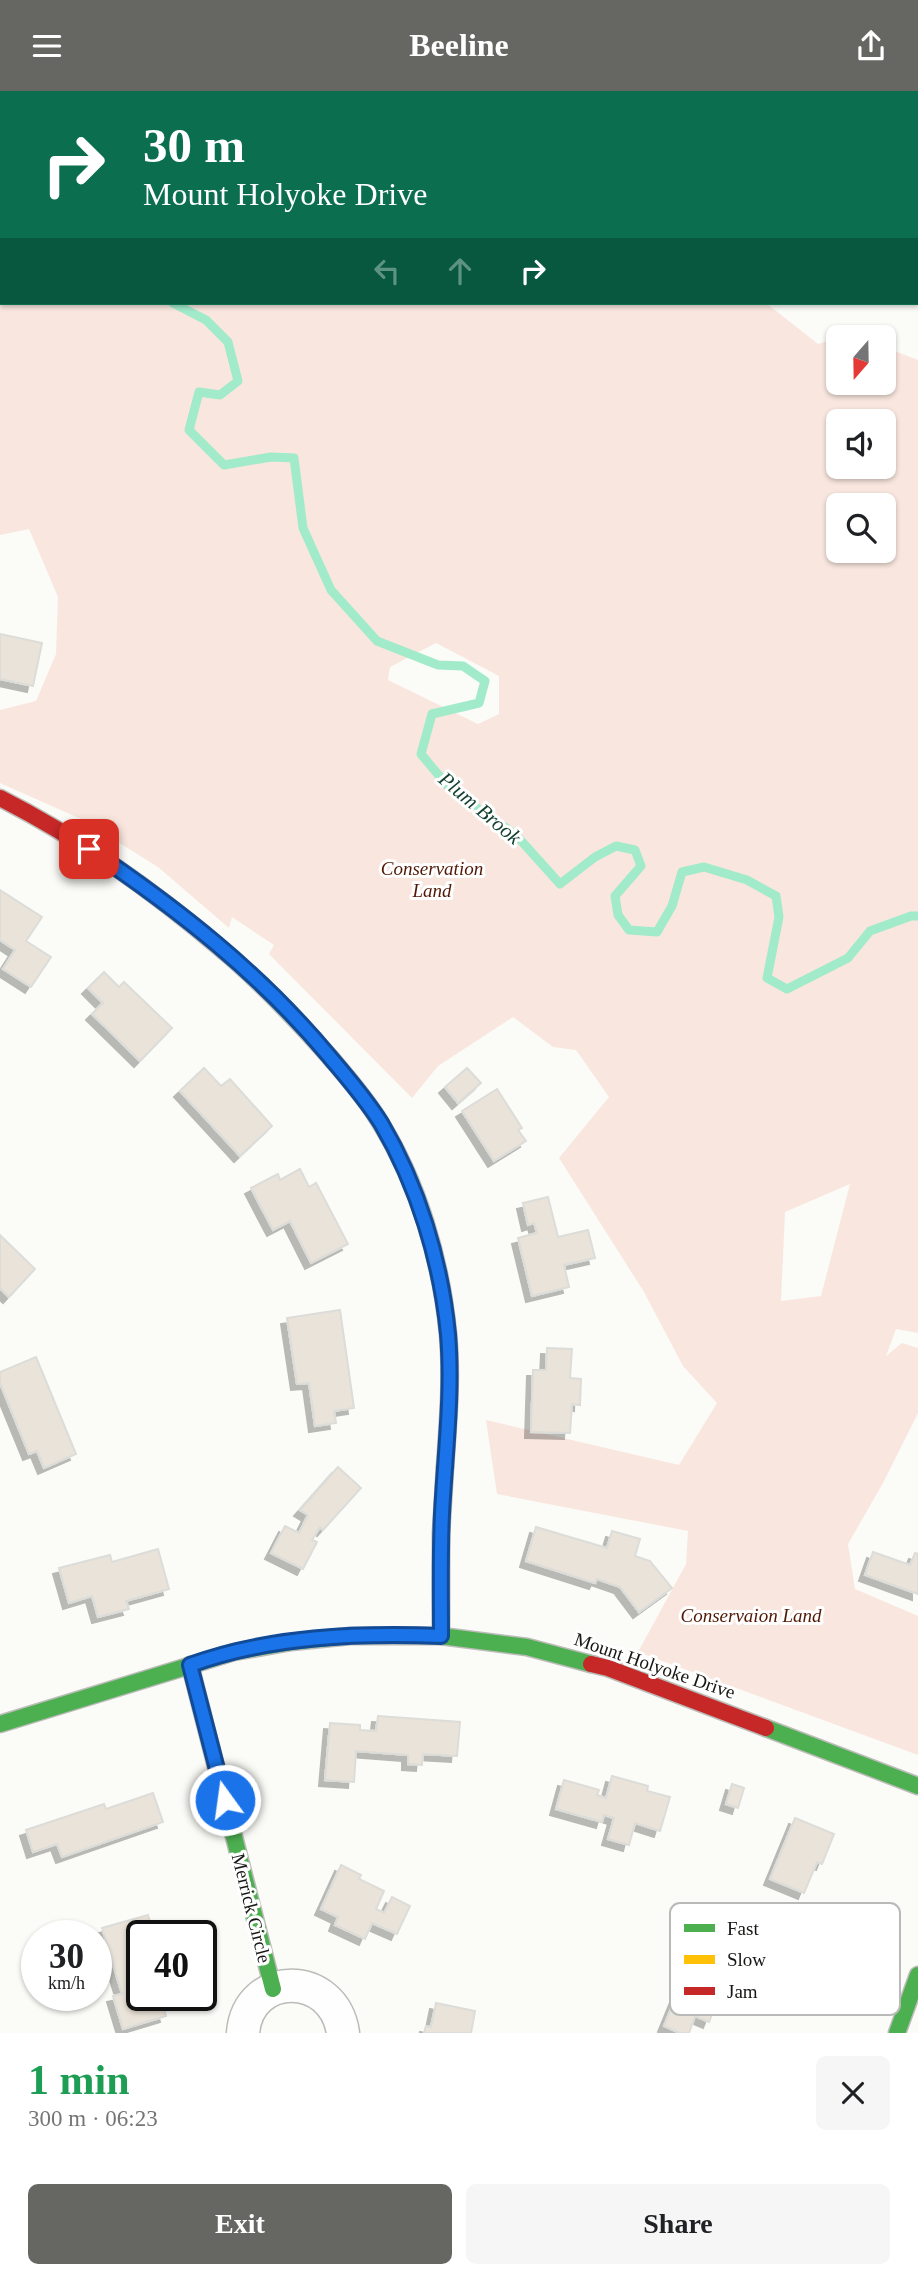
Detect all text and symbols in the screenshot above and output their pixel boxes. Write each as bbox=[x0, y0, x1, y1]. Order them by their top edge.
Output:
icon: menu bbox=[28, 27, 66, 65]
text: Beeline bbox=[409, 27, 509, 63]
icon: share bbox=[852, 27, 890, 65]
text: 30 m bbox=[143, 118, 245, 173]
icon: right bbox=[28, 119, 119, 210]
text: Mount Holyoke Drive bbox=[143, 176, 427, 212]
icon: left bbox=[368, 252, 406, 290]
icon: ahead bbox=[441, 252, 479, 290]
icon: right bbox=[514, 252, 552, 290]
north arrow bbox=[826, 325, 896, 395]
map controls bbox=[826, 325, 896, 563]
button: sound bbox=[826, 409, 896, 479]
button: search bbox=[826, 493, 896, 563]
water label: Plum Brook bbox=[433, 766, 527, 850]
pin bbox=[59, 819, 119, 879]
icon: arrive bbox=[70, 830, 108, 868]
park label: Conservation Land bbox=[381, 858, 483, 901]
park label: Conservaion Land bbox=[681, 1605, 822, 1626]
street label: Mount Holyoke Drive bbox=[572, 1628, 738, 1703]
position arrow bbox=[188, 1763, 262, 1837]
street label: Merrick Circle bbox=[228, 1851, 275, 1965]
legend bbox=[670, 1903, 900, 2015]
text: Fast bbox=[727, 1918, 759, 1939]
speed limit sign: 40 bbox=[126, 1920, 217, 2011]
text: 30 bbox=[49, 1937, 84, 1976]
text: Slow bbox=[727, 1949, 766, 1970]
text: km/h bbox=[48, 1973, 85, 1993]
text: Jam bbox=[727, 1981, 758, 2002]
button: close bbox=[816, 2056, 890, 2130]
text: 1 min bbox=[28, 2057, 130, 2103]
text: 300 m · 06:23 bbox=[28, 2106, 158, 2131]
button: Exit bbox=[28, 2184, 452, 2264]
button: Share bbox=[466, 2184, 890, 2264]

